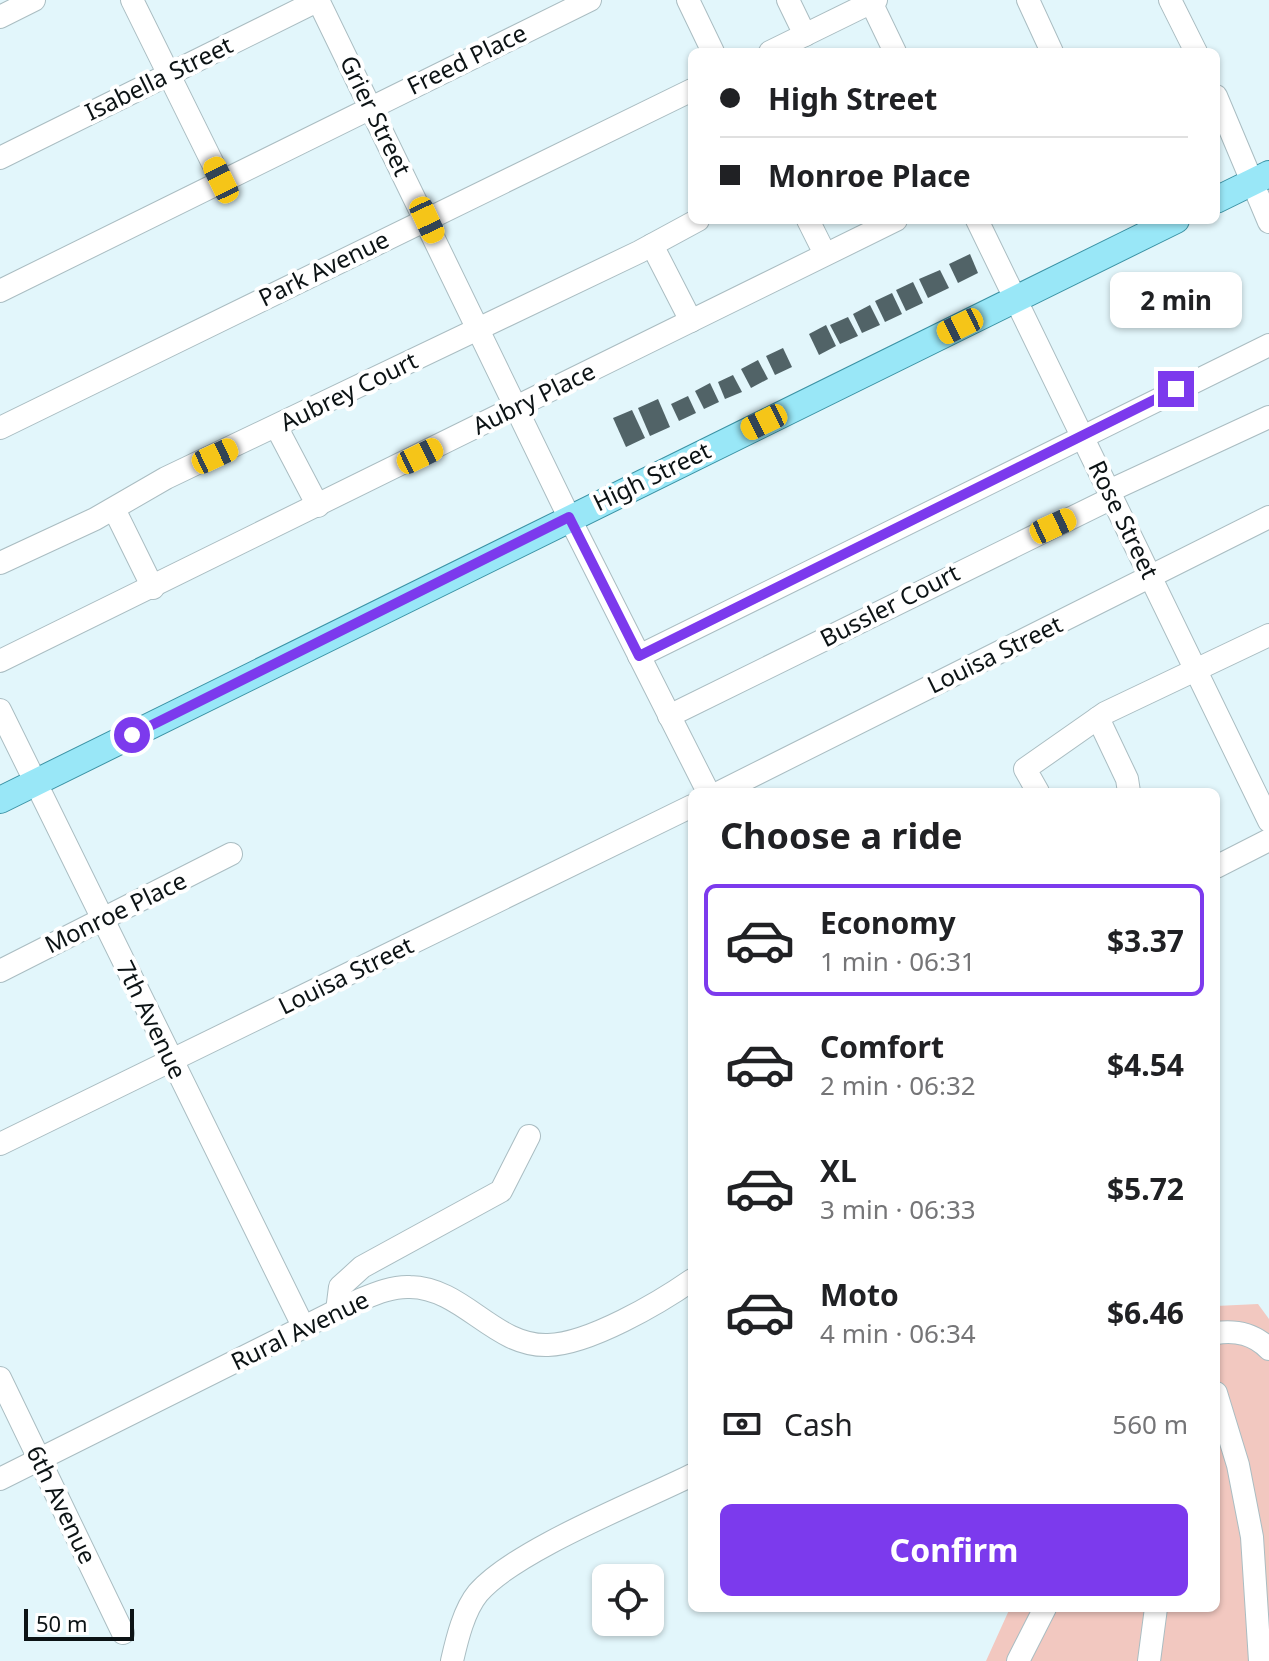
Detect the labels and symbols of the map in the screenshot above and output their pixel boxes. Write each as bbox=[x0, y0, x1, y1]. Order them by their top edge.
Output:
street label: Freed Place bbox=[401, 16, 532, 102]
street label: Isabella Street bbox=[79, 28, 238, 128]
street label: Grier Street bbox=[333, 50, 420, 181]
car bbox=[200, 153, 242, 207]
car bbox=[406, 193, 448, 247]
street label: Park Avenue bbox=[253, 222, 394, 313]
callout: 2 min bbox=[1110, 273, 1242, 329]
car bbox=[933, 305, 987, 347]
street label: Aubrey Court bbox=[274, 343, 423, 438]
street label: Aubry Place bbox=[467, 354, 600, 442]
route end bbox=[1158, 371, 1194, 407]
car bbox=[737, 401, 791, 443]
street label: High Street bbox=[587, 433, 716, 518]
car bbox=[188, 435, 242, 477]
car bbox=[393, 435, 447, 477]
street label: Rose Street bbox=[1082, 455, 1167, 584]
car bbox=[1026, 505, 1080, 547]
street label: Bussler Court bbox=[814, 555, 965, 654]
street label: Louisa Street bbox=[921, 607, 1068, 701]
route start bbox=[114, 717, 150, 753]
street label: Monroe Place bbox=[39, 863, 192, 960]
street label: Louisa Street bbox=[272, 928, 419, 1022]
street label: 7th Avenue bbox=[110, 955, 195, 1084]
street label: Rural Avenue bbox=[225, 1282, 374, 1377]
street label: 6th Avenue bbox=[20, 1440, 105, 1569]
scale bar bbox=[24, 1605, 134, 1641]

